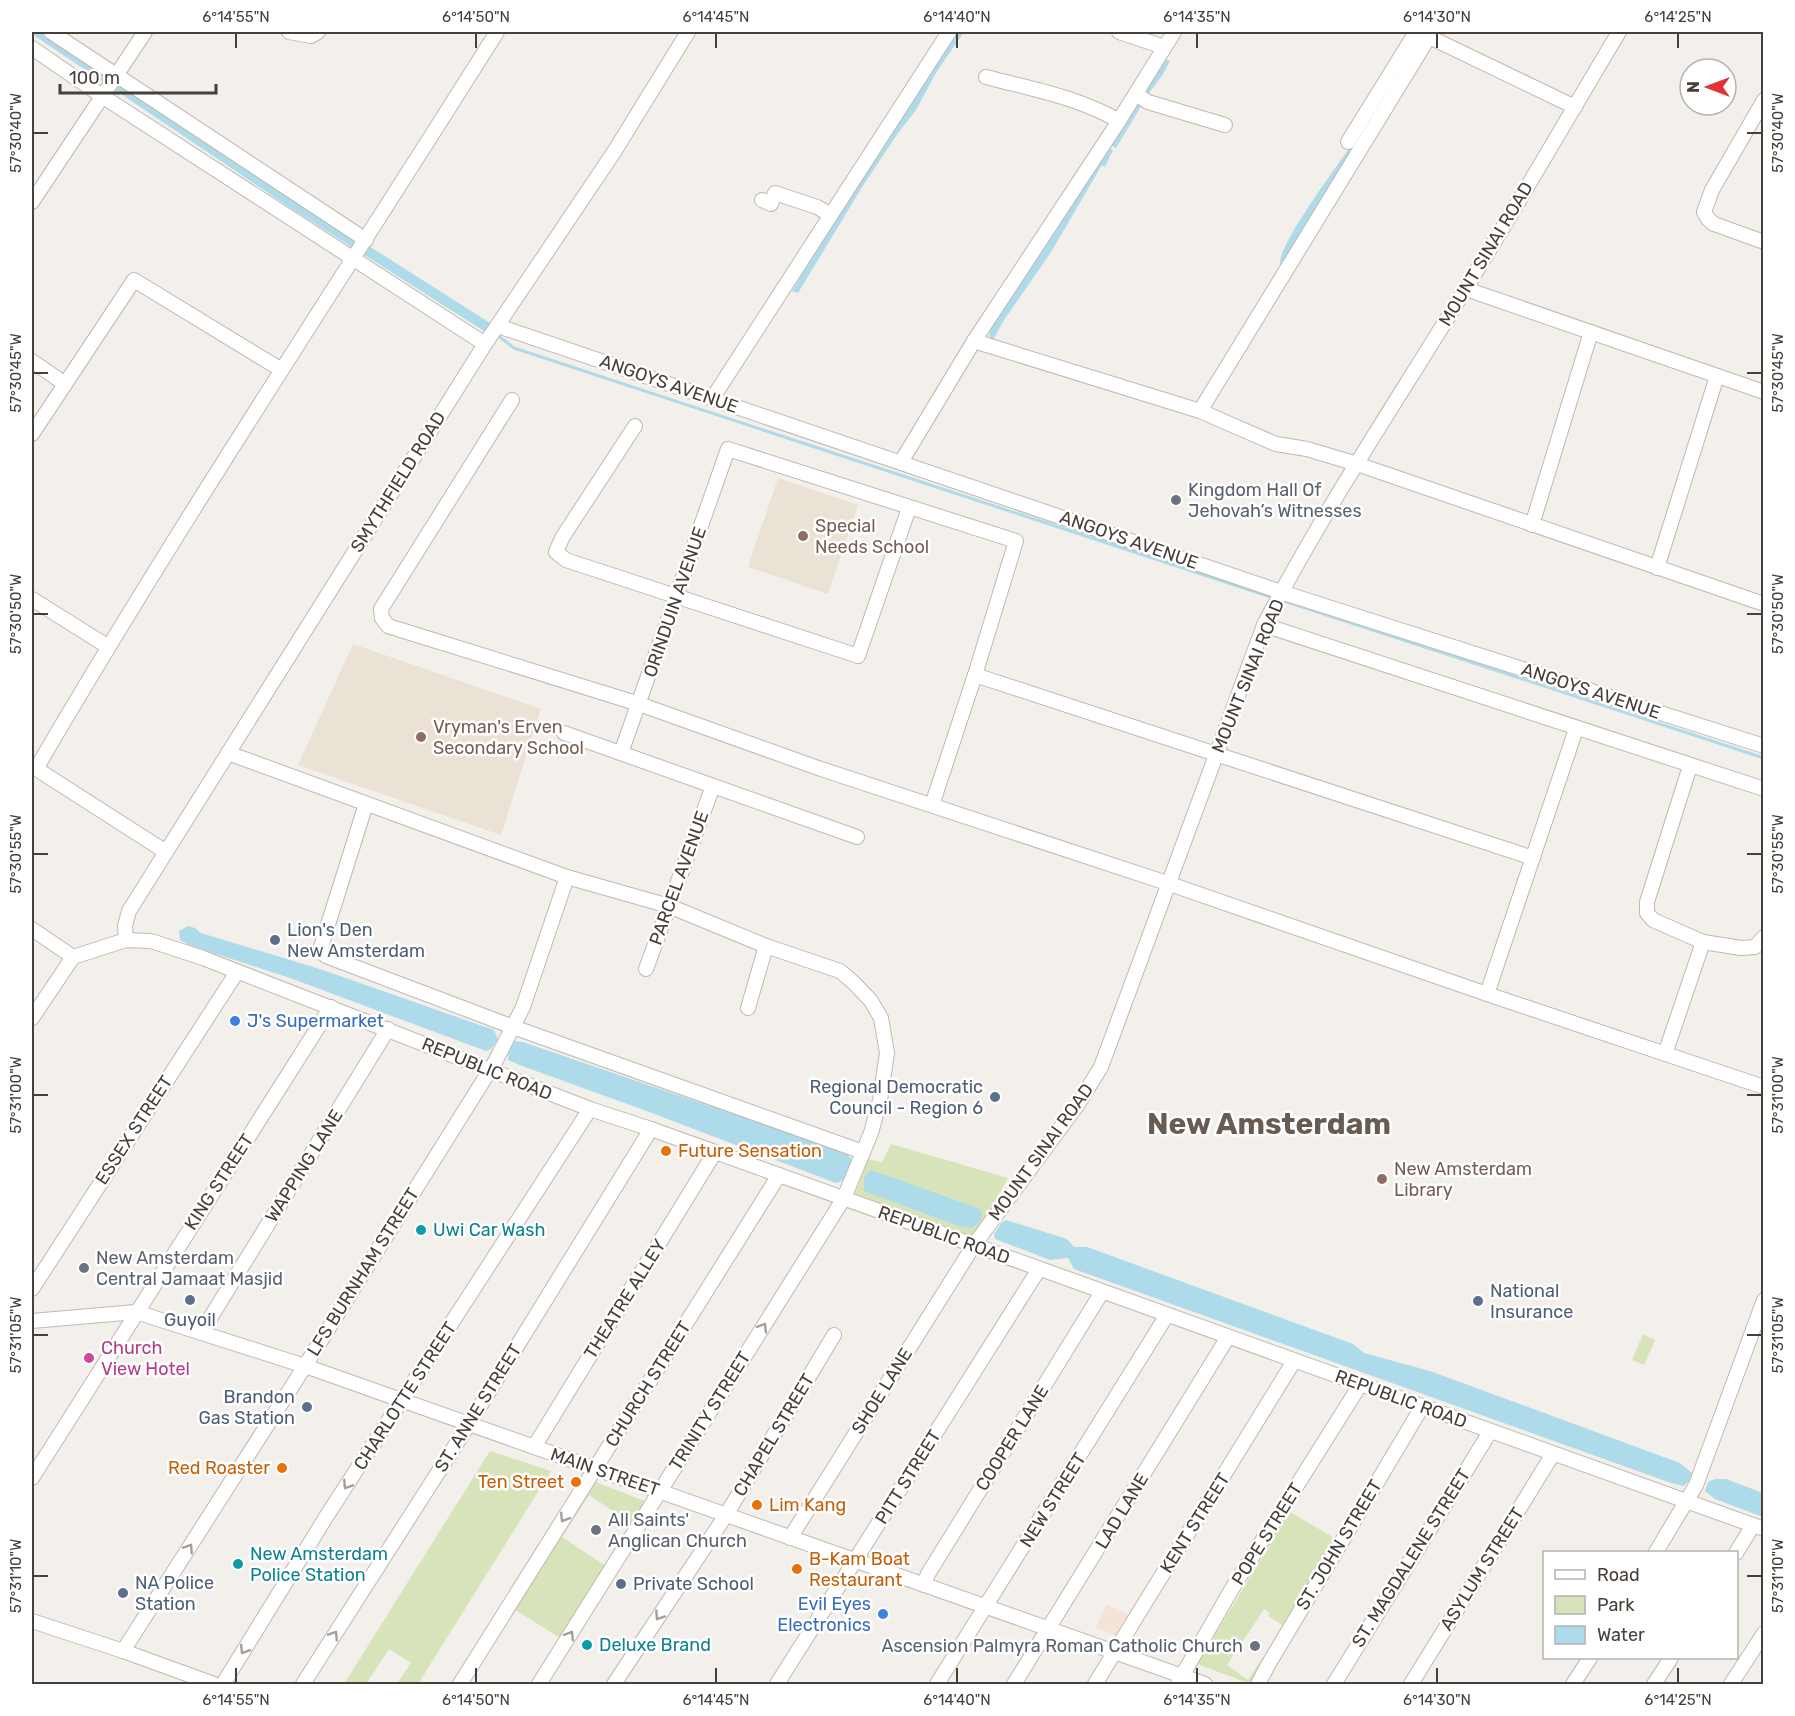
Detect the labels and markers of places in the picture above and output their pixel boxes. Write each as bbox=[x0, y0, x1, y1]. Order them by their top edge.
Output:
place label: Kingdom Hall Of Jehovah’s Witnesses bbox=[1188, 479, 1362, 522]
marker: Kingdom Hall Of Jehovah’s Witnesses bbox=[1169, 493, 1183, 507]
place label: Special Needs School bbox=[815, 515, 929, 558]
marker: Special Needs School bbox=[796, 529, 810, 543]
place label: Vryman's Erven Secondary School bbox=[433, 716, 584, 759]
marker: Vryman's Erven Secondary School bbox=[414, 730, 428, 744]
place label: Lion's Den New Amsterdam bbox=[287, 919, 425, 962]
marker: Lion's Den New Amsterdam bbox=[268, 933, 282, 947]
place label: J's Supermarket bbox=[247, 1010, 384, 1032]
marker: J's Supermarket bbox=[228, 1014, 242, 1028]
place label: Regional Democratic Council - Region 6 bbox=[810, 1076, 983, 1119]
marker: Regional Democratic Council - Region 6 bbox=[988, 1090, 1002, 1104]
place label: Future Sensation bbox=[678, 1140, 822, 1162]
marker: Future Sensation bbox=[659, 1144, 673, 1158]
place label: New Amsterdam Library bbox=[1394, 1158, 1532, 1201]
marker: New Amsterdam Library bbox=[1375, 1172, 1389, 1186]
place label: Uwi Car Wash bbox=[433, 1219, 545, 1241]
marker: Uwi Car Wash bbox=[414, 1223, 428, 1237]
place label: New Amsterdam Central Jamaat Masjid bbox=[96, 1247, 283, 1290]
marker: New Amsterdam Central Jamaat Masjid bbox=[77, 1261, 91, 1275]
place label: National Insurance bbox=[1490, 1280, 1573, 1323]
marker: Guyoil bbox=[183, 1293, 197, 1307]
marker: National Insurance bbox=[1471, 1294, 1485, 1308]
place label: Guyoil bbox=[164, 1309, 216, 1331]
place label: Church View Hotel bbox=[101, 1337, 190, 1380]
marker: Church View Hotel bbox=[82, 1351, 96, 1365]
place label: Brandon Gas Station bbox=[198, 1386, 295, 1429]
marker: Brandon Gas Station bbox=[300, 1400, 314, 1414]
place label: Red Roaster bbox=[168, 1457, 270, 1479]
marker: Red Roaster bbox=[275, 1461, 289, 1475]
place label: Ten Street bbox=[478, 1471, 564, 1493]
marker: Ten Street bbox=[569, 1475, 583, 1489]
place label: Lim Kang bbox=[769, 1494, 846, 1516]
marker: Lim Kang bbox=[750, 1498, 764, 1512]
place label: All Saints' Anglican Church bbox=[608, 1509, 747, 1552]
marker: All Saints' Anglican Church bbox=[589, 1523, 603, 1537]
place label: New Amsterdam Police Station bbox=[250, 1543, 388, 1586]
place label: B-Kam Boat Restaurant bbox=[809, 1548, 910, 1591]
marker: New Amsterdam Police Station bbox=[231, 1557, 245, 1571]
marker: B-Kam Boat Restaurant bbox=[790, 1562, 804, 1576]
place label: NA Police Station bbox=[135, 1572, 214, 1615]
place label: Private School bbox=[633, 1573, 754, 1595]
marker: Private School bbox=[614, 1577, 628, 1591]
marker: NA Police Station bbox=[116, 1586, 130, 1600]
place label: Evil Eyes Electronics bbox=[777, 1593, 871, 1636]
marker: Evil Eyes Electronics bbox=[876, 1607, 890, 1621]
place label: Deluxe Brand bbox=[599, 1634, 711, 1656]
place label: Ascension Palmyra Roman Catholic Church bbox=[881, 1635, 1243, 1657]
marker: Deluxe Brand bbox=[580, 1638, 594, 1652]
marker: Ascension Palmyra Roman Catholic Church bbox=[1248, 1639, 1262, 1653]

